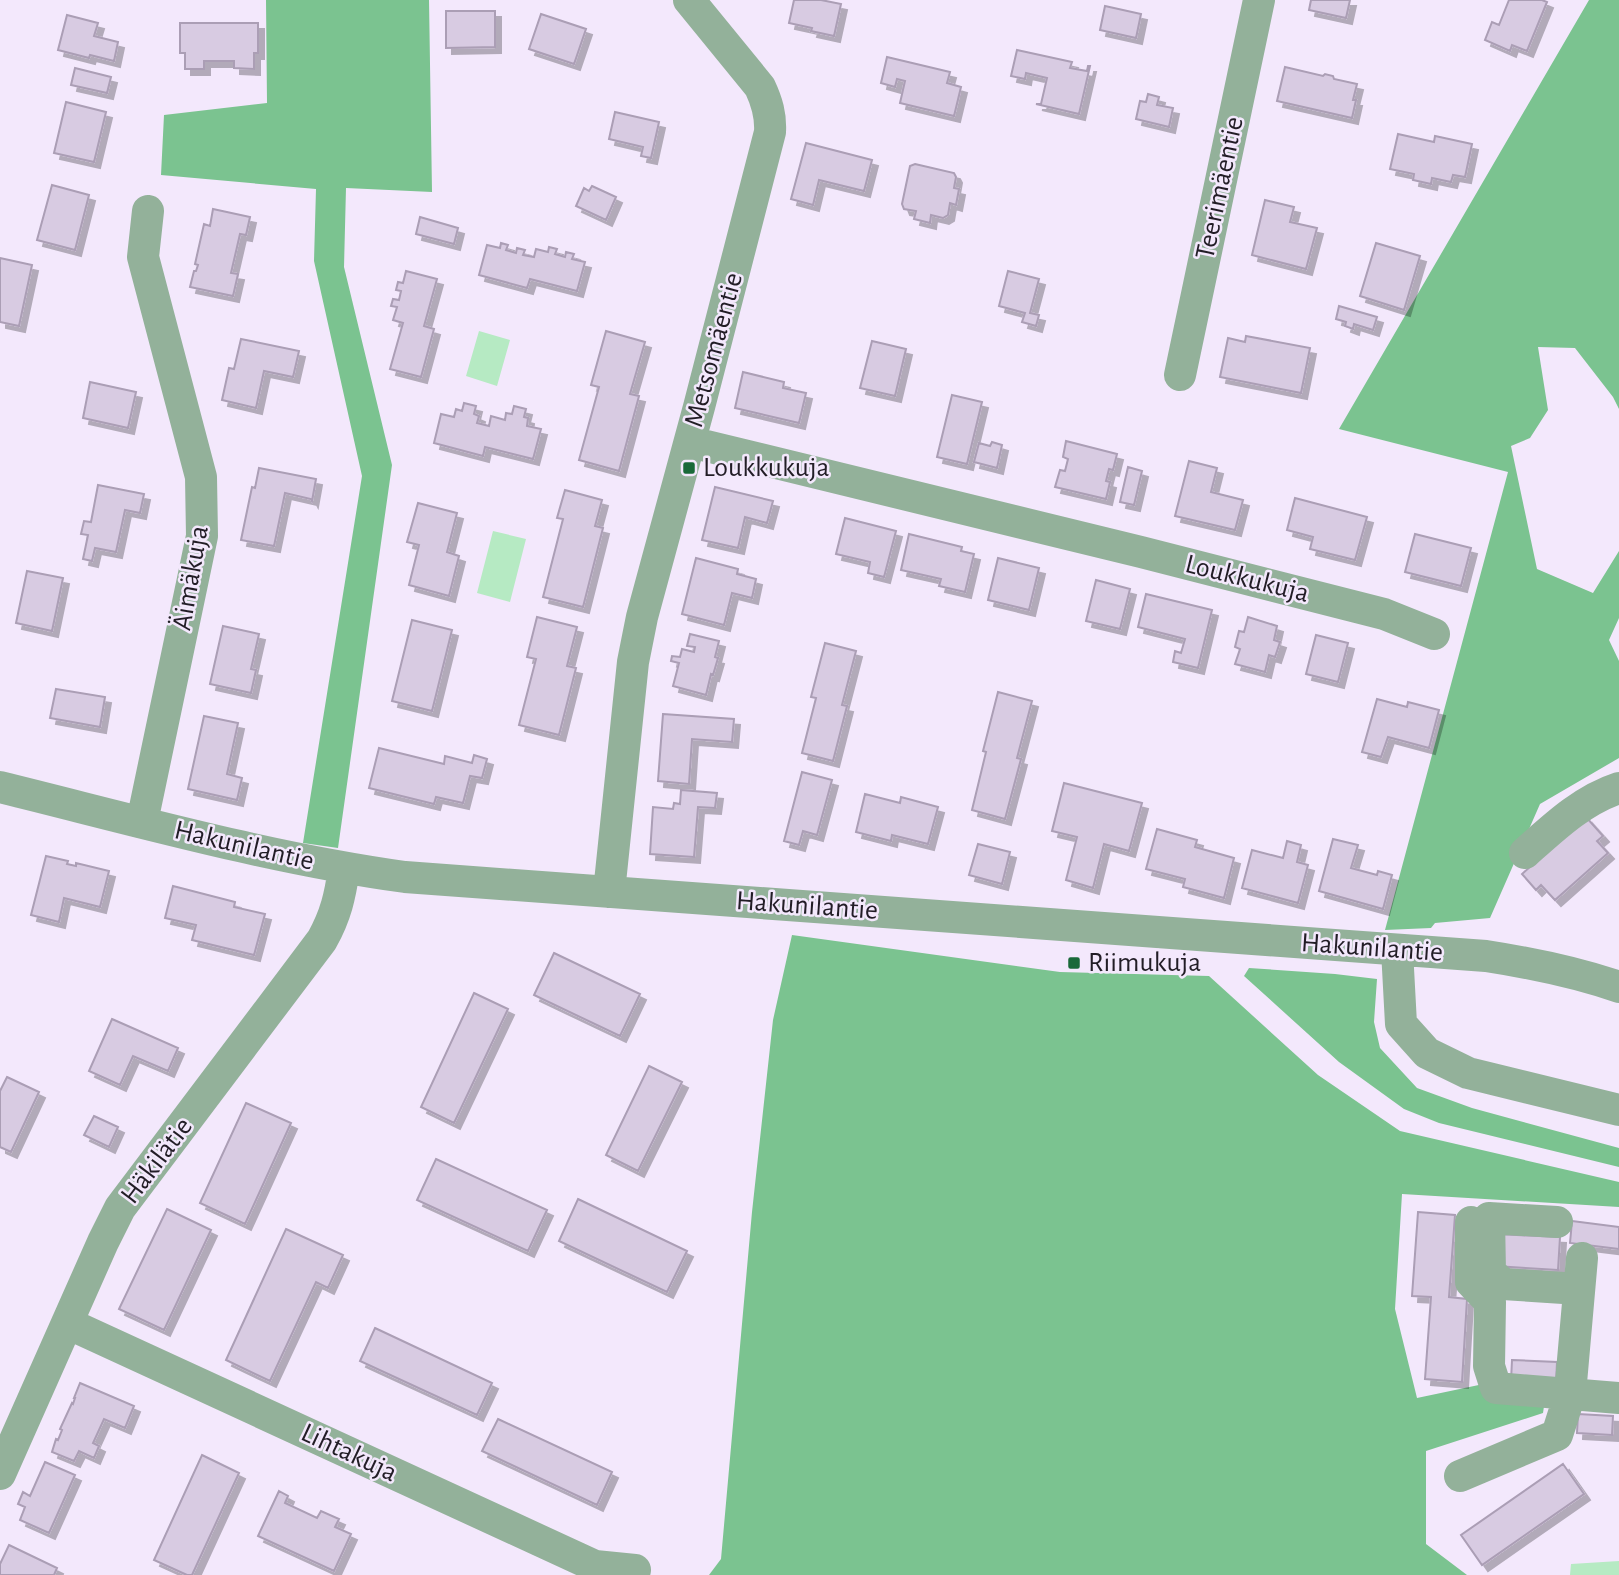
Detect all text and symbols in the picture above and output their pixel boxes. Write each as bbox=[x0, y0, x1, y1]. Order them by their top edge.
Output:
street label: Teerimäentie bbox=[1191, 114, 1249, 262]
street label: Metsomäentie bbox=[680, 270, 748, 430]
place label: Loukkukuja bbox=[703, 454, 830, 482]
marker: Loukkukuja bbox=[681, 460, 697, 476]
street label: Äimäkuja bbox=[166, 523, 214, 632]
street label: Loukkukuja bbox=[1182, 550, 1312, 608]
street label: Hakunilantie bbox=[172, 816, 316, 876]
street label: Hakunilantie bbox=[735, 887, 879, 925]
street label: Hakunilantie bbox=[1300, 929, 1444, 967]
place label: Riimukuja bbox=[1088, 949, 1201, 977]
marker: Riimukuja bbox=[1066, 955, 1082, 971]
street label: Häkilätie bbox=[116, 1113, 198, 1209]
street label: Lihtakuja bbox=[297, 1419, 401, 1487]

